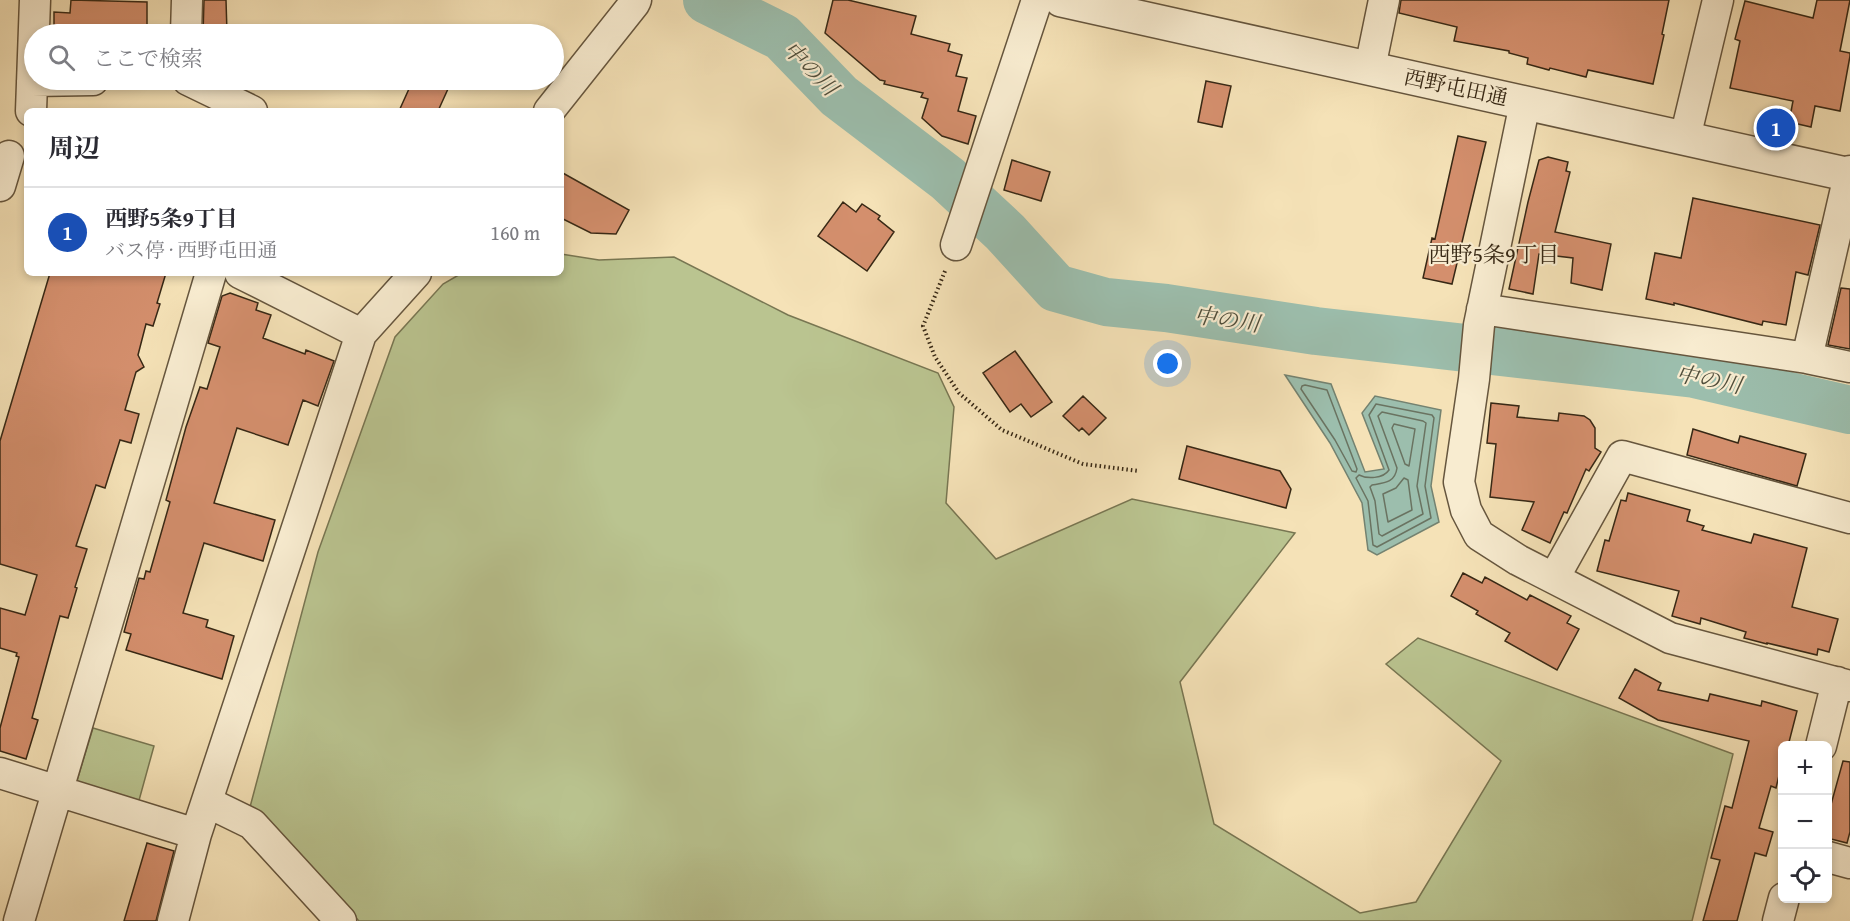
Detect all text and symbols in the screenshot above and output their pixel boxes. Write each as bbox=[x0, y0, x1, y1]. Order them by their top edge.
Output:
search box bbox=[24, 24, 564, 90]
water label: 中の川 bbox=[776, 33, 847, 104]
icon: search bbox=[45, 41, 78, 74]
text: ここで検索 bbox=[93, 42, 203, 74]
street label: 西野屯田通 bbox=[1401, 61, 1511, 113]
pin: 1 bbox=[1756, 106, 1796, 150]
text: 周辺 bbox=[48, 128, 100, 167]
text: 西野5条9丁目 bbox=[105, 202, 238, 234]
text: 1 bbox=[62, 218, 73, 247]
text: 160 m bbox=[490, 218, 540, 247]
text: バス停 · 西野屯田通 bbox=[105, 235, 277, 264]
district label: 西野5条9丁目 bbox=[1428, 238, 1560, 270]
water label: 中の川 bbox=[1192, 299, 1264, 340]
your location bbox=[1153, 349, 1182, 378]
water label: 中の川 bbox=[1674, 357, 1746, 401]
map controls bbox=[1778, 741, 1832, 903]
button: + bbox=[1778, 741, 1832, 795]
button: − bbox=[1778, 795, 1832, 849]
button: locate bbox=[1778, 849, 1832, 903]

